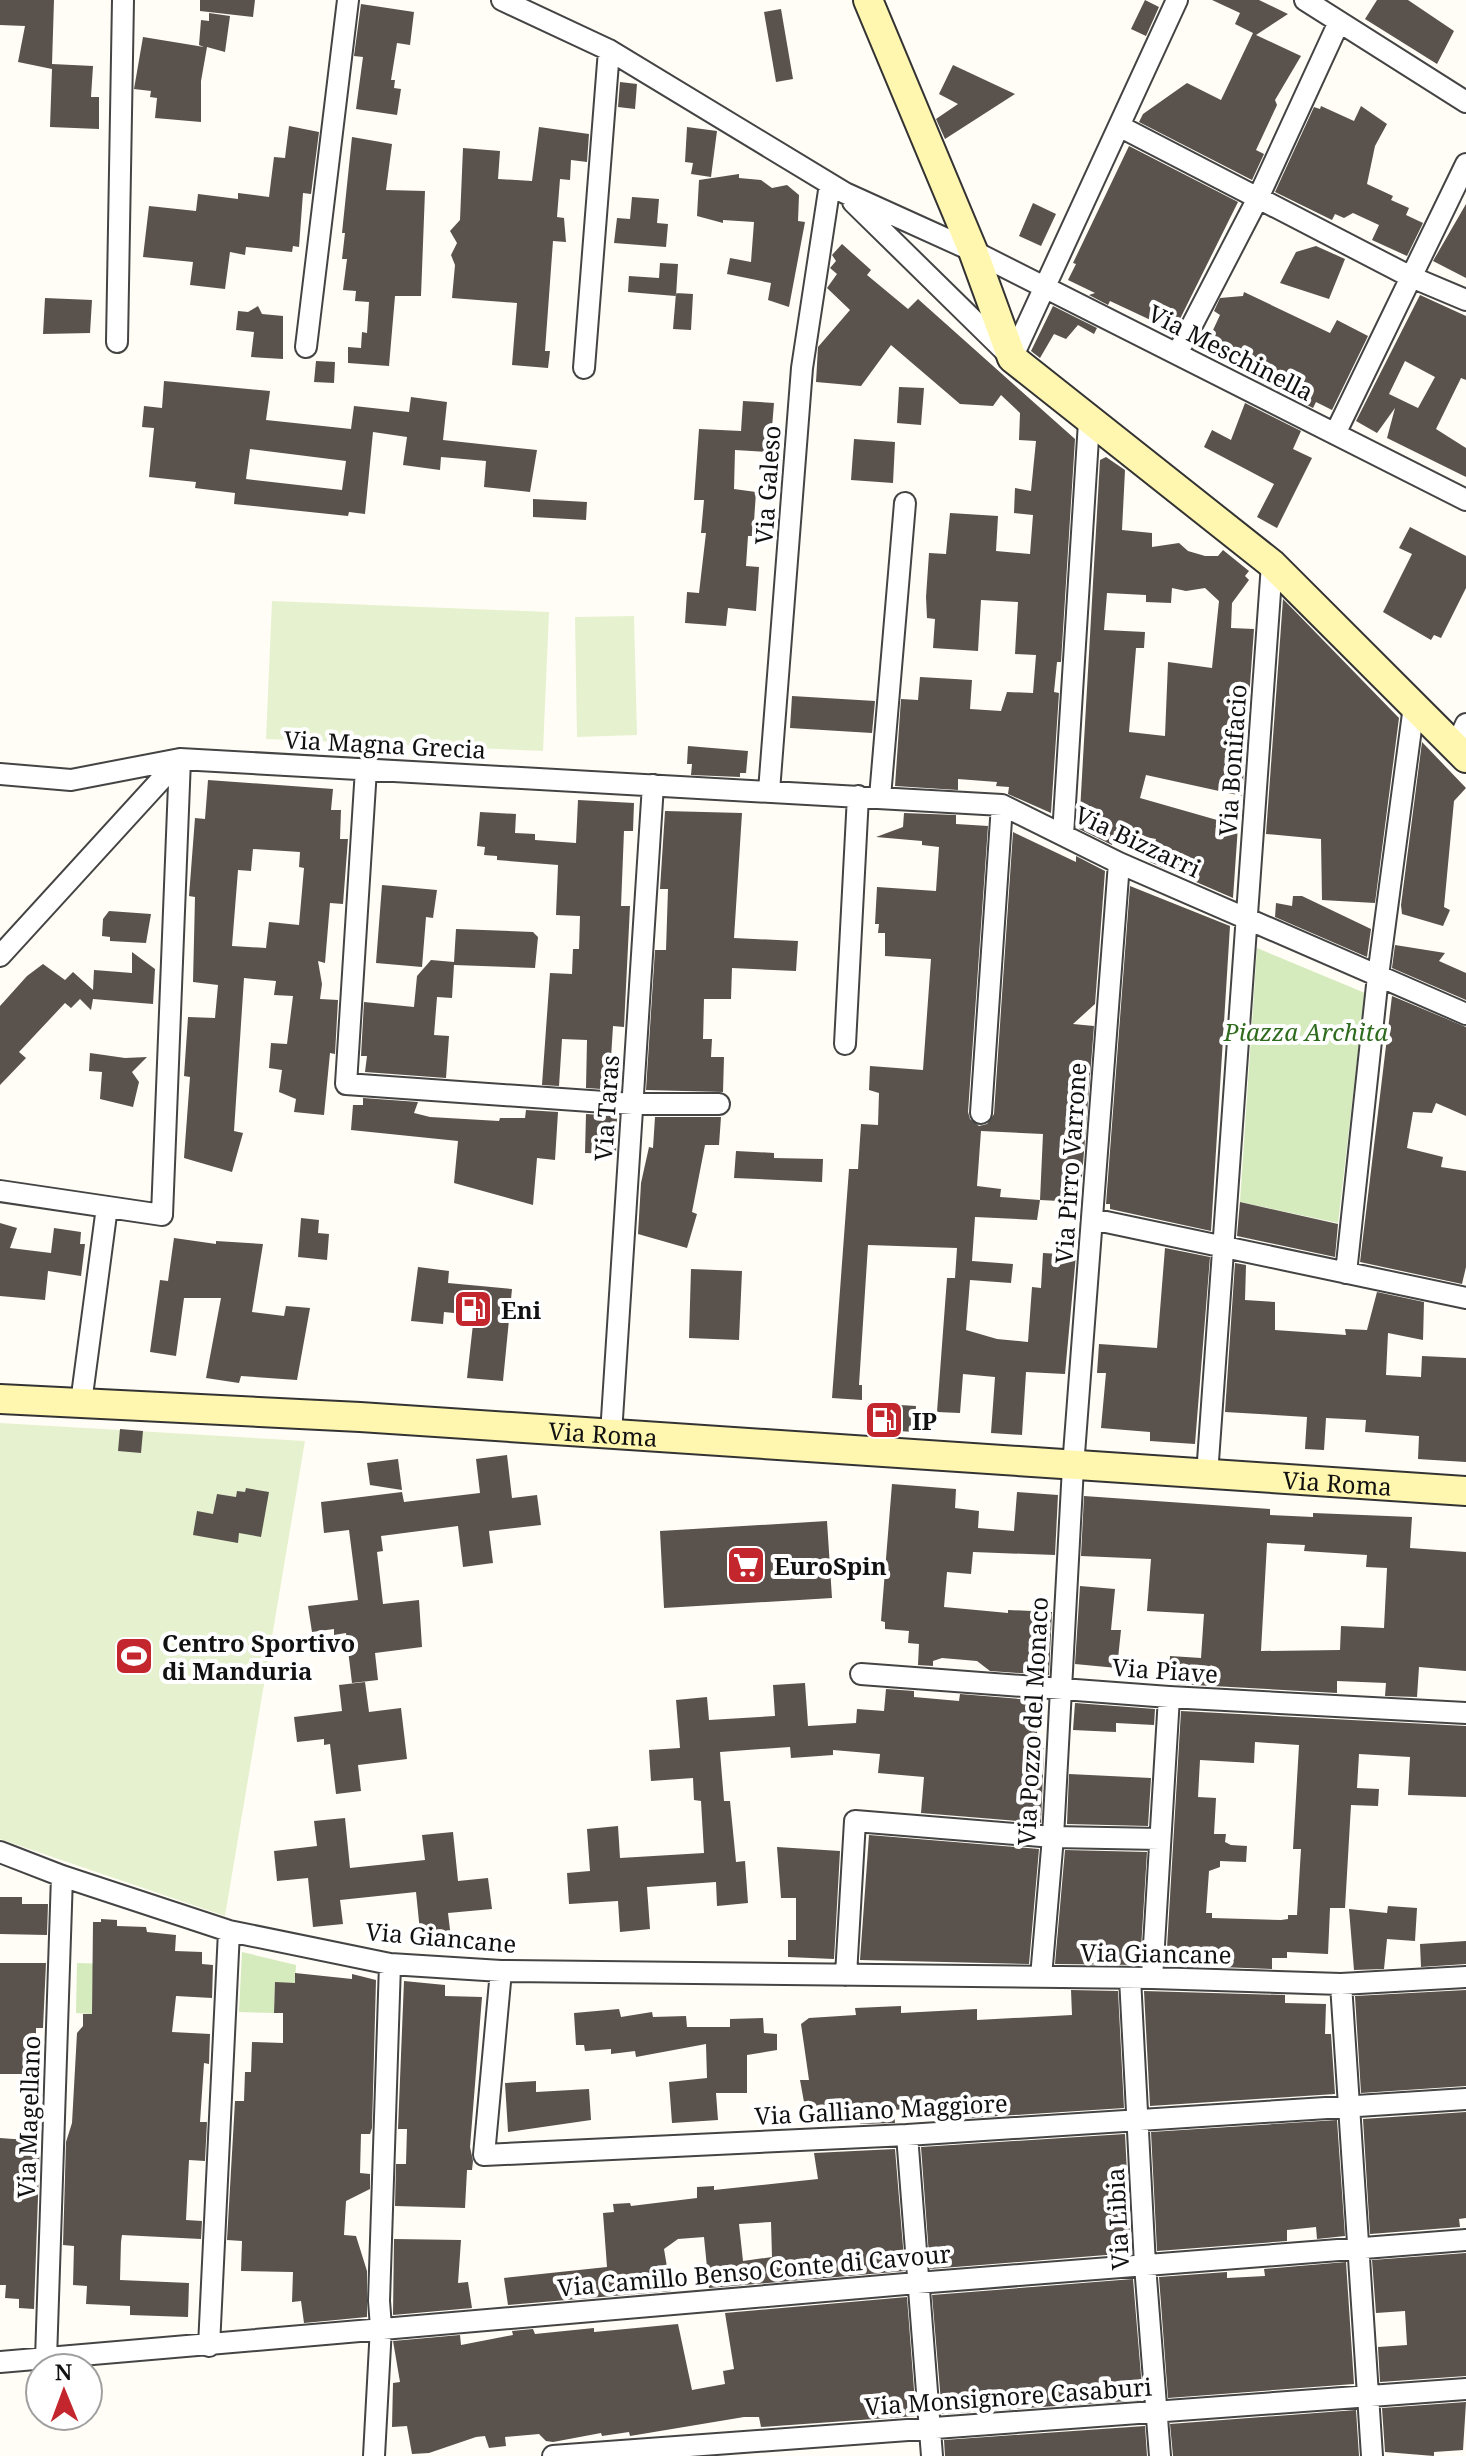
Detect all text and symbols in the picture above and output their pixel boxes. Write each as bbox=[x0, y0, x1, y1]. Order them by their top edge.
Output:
street label: Via Meschinella bbox=[1143, 296, 1319, 408]
street label: Via Galeso bbox=[746, 424, 788, 546]
street label: Via Bonifacio bbox=[1210, 683, 1254, 837]
street label: Via Magna Grecia bbox=[283, 722, 487, 766]
street label: Via Bizzarri bbox=[1070, 797, 1207, 885]
park label: Piazza Archita bbox=[1223, 1015, 1388, 1048]
street label: Via Taras bbox=[586, 1054, 626, 1162]
street label: Via Pirro Varrone bbox=[1047, 1061, 1093, 1265]
fuel station icon: Eni bbox=[452, 1288, 494, 1330]
place label: Eni bbox=[501, 1293, 542, 1326]
fuel station icon: IP bbox=[863, 1399, 905, 1441]
place label: IP bbox=[912, 1404, 937, 1437]
street label: Via Roma bbox=[547, 1413, 659, 1453]
street label: Via Roma bbox=[1282, 1462, 1393, 1503]
supermarket icon: EuroSpin bbox=[725, 1544, 767, 1586]
place label: EuroSpin bbox=[774, 1549, 887, 1582]
street label: Via Pozzo del Monaco bbox=[1009, 1596, 1055, 1846]
place label: Centro Sportivo di Manduria bbox=[162, 1626, 355, 1687]
sports icon: Centro Sportivo di Manduria bbox=[113, 1635, 155, 1677]
street label: Via Piave bbox=[1111, 1650, 1219, 1690]
street label: Via Giancane bbox=[364, 1914, 518, 1960]
street label: Via Giancane bbox=[1080, 1935, 1232, 1971]
street label: Via Magellano bbox=[9, 2035, 47, 2199]
street label: Via Galliano Maggiore bbox=[754, 2086, 1008, 2132]
street label: Via Libia bbox=[1098, 2167, 1136, 2271]
street label: Via Camillo Benso Conte di Cavour bbox=[556, 2236, 952, 2304]
north arrow bbox=[24, 2352, 104, 2432]
text: N bbox=[55, 2356, 73, 2386]
street label: Via Monsignore Casaburi bbox=[863, 2369, 1153, 2423]

